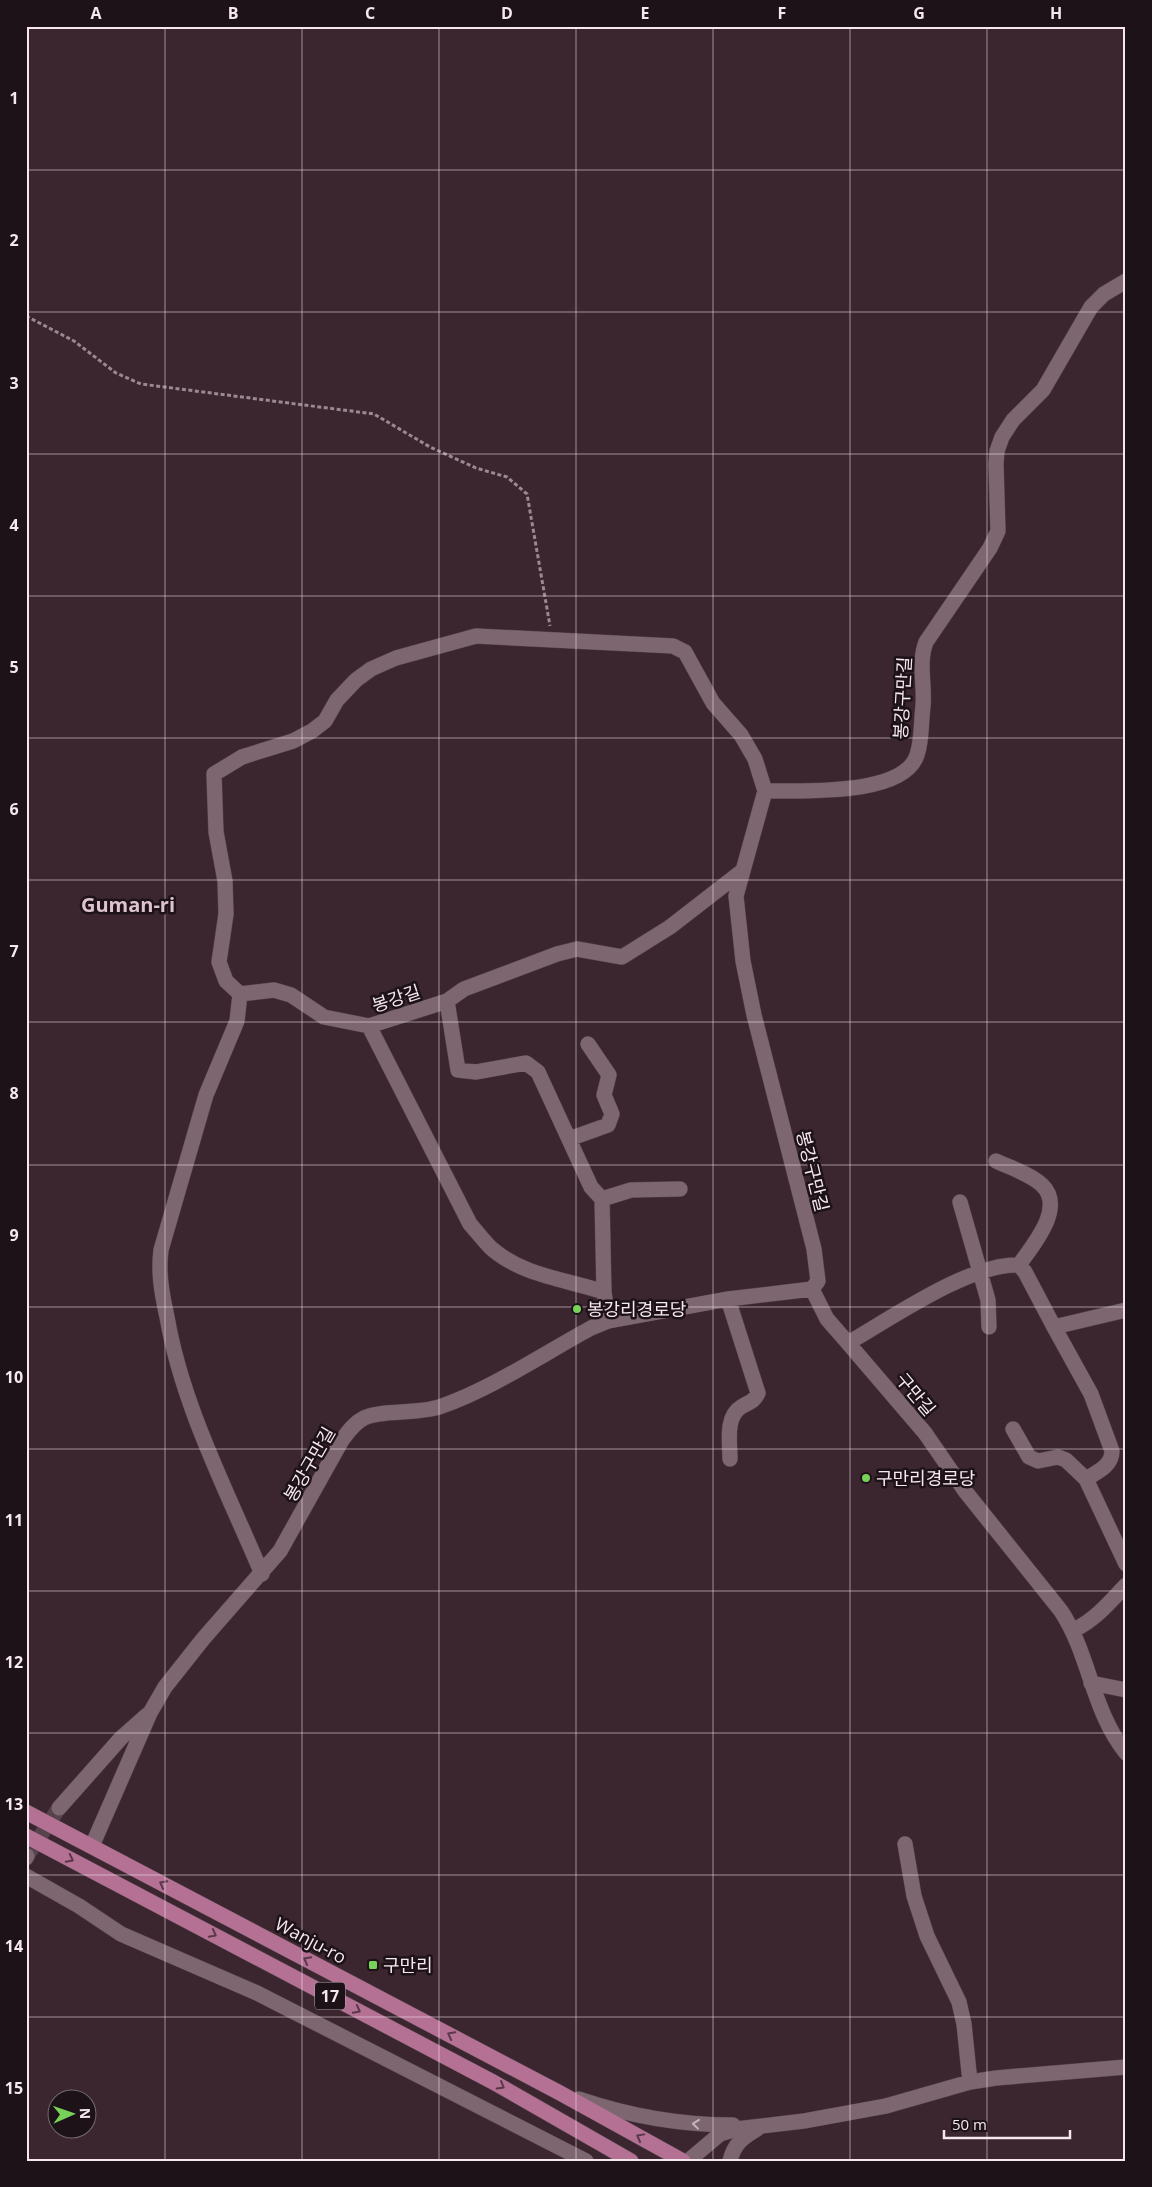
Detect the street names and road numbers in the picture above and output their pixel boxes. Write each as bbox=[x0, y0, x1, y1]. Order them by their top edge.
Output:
street label: 봉강구만길 bbox=[888, 656, 916, 740]
street label: 봉강길 bbox=[369, 979, 423, 1017]
street label: 봉강구만길 bbox=[791, 1128, 835, 1214]
street label: 구만길 bbox=[891, 1367, 941, 1421]
street label: 봉강구만길 bbox=[278, 1422, 340, 1506]
street label: Wanju-ro bbox=[271, 1911, 351, 1969]
road number: 17 bbox=[315, 1982, 345, 2010]

